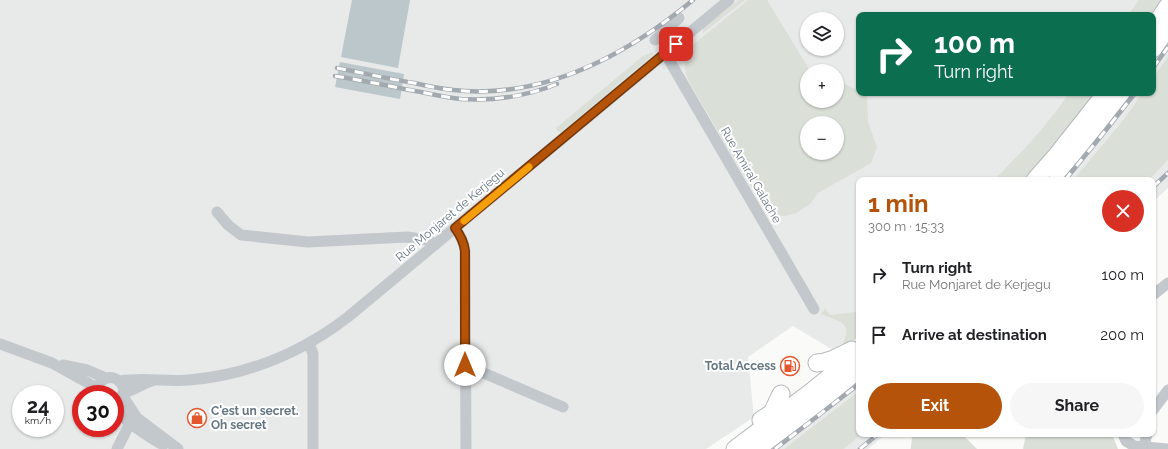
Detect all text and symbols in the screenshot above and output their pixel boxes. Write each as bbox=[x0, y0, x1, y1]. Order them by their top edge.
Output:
map controls bbox=[800, 12, 844, 160]
button: layers bbox=[800, 12, 844, 56]
pin bbox=[659, 27, 693, 61]
text: 100 m bbox=[934, 27, 1015, 60]
icon: right bbox=[868, 28, 920, 80]
icon: arrive bbox=[665, 33, 687, 55]
text: Turn right bbox=[934, 61, 1013, 82]
button: + bbox=[800, 64, 844, 108]
button: − bbox=[800, 116, 844, 160]
street label: Rue Amiral Galache bbox=[718, 124, 784, 226]
street label: Rue Monjaret de Kerjegu bbox=[393, 166, 507, 264]
text: 1 min bbox=[868, 189, 929, 218]
button: close bbox=[1102, 190, 1144, 232]
text: 300 m · 15:33 bbox=[868, 219, 944, 234]
text: Turn right bbox=[902, 259, 972, 277]
icon: right bbox=[868, 264, 890, 286]
text: 100 m bbox=[1102, 266, 1144, 284]
text: Rue Monjaret de Kerjegu bbox=[902, 277, 1051, 292]
icon: arrive bbox=[868, 324, 890, 346]
text: Arrive at destination bbox=[902, 326, 1047, 344]
text: 200 m bbox=[1100, 326, 1144, 344]
position arrow bbox=[444, 344, 486, 386]
fuel station icon: Total Access bbox=[779, 355, 801, 377]
place label: Total Access bbox=[705, 359, 776, 373]
button: Exit bbox=[868, 383, 1002, 429]
button: Share bbox=[1010, 383, 1144, 429]
speed limit sign: 30 bbox=[72, 385, 124, 437]
text: 24 bbox=[27, 394, 49, 418]
place label: C'est un secret. Oh secret bbox=[211, 404, 299, 432]
shop icon: C'est un secret. Oh secret bbox=[186, 407, 208, 429]
text: km/h bbox=[25, 415, 51, 426]

